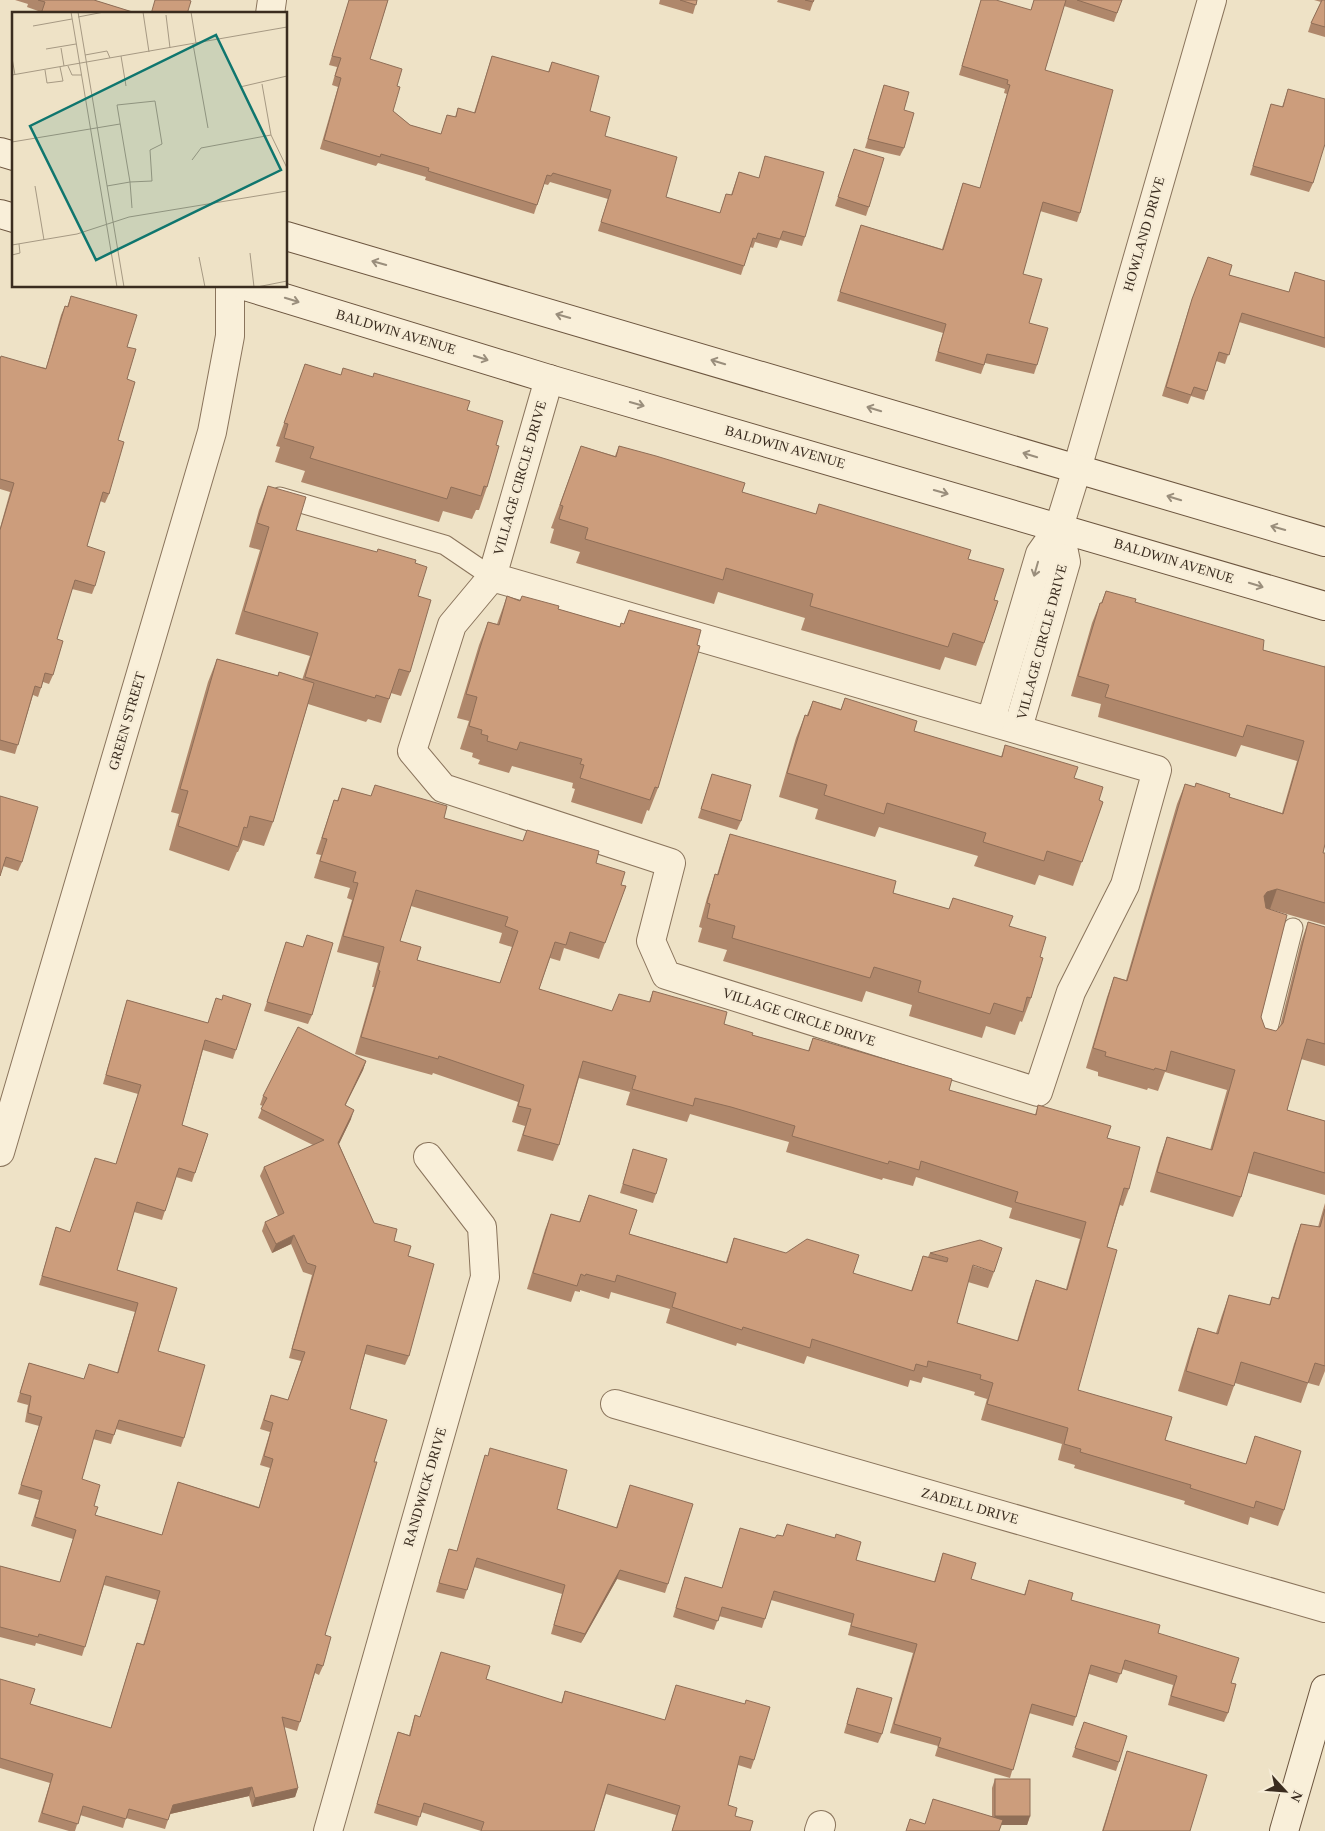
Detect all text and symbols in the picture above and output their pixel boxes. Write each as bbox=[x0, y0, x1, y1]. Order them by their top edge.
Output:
inset map bbox=[12, 12, 288, 288]
street label: HOWLAND DRIVE bbox=[1120, 175, 1168, 293]
one-way arrow bbox=[371, 258, 387, 268]
one-way arrow bbox=[284, 296, 300, 306]
street label: BALDWIN AVENUE bbox=[334, 307, 458, 357]
one-way arrow bbox=[555, 311, 571, 320]
one-way arrow bbox=[472, 354, 488, 364]
one-way arrow bbox=[711, 357, 727, 367]
street label: VILLAGE CIRCLE DRIVE bbox=[491, 399, 549, 557]
one-way arrow bbox=[628, 400, 644, 410]
one-way arrow bbox=[867, 403, 883, 413]
street label: BALDWIN AVENUE bbox=[723, 423, 847, 471]
one-way arrow bbox=[1022, 449, 1038, 459]
one-way arrow bbox=[933, 488, 949, 498]
one-way arrow bbox=[1166, 492, 1182, 502]
one-way arrow bbox=[1271, 523, 1287, 533]
street label: BALDWIN AVENUE bbox=[1112, 536, 1236, 586]
one-way arrow bbox=[1030, 560, 1040, 576]
street label: VILLAGE CIRCLE DRIVE bbox=[1014, 563, 1070, 721]
one-way arrow bbox=[1248, 581, 1264, 591]
street label: GREEN STREET bbox=[106, 670, 148, 772]
street label: VILLAGE CIRCLE DRIVE bbox=[721, 985, 877, 1049]
street label: RANDWICK DRIVE bbox=[401, 1426, 449, 1548]
street label: ZADELL DRIVE bbox=[920, 1485, 1020, 1527]
north arrow bbox=[1260, 1766, 1310, 1816]
text: N bbox=[1287, 1789, 1305, 1804]

